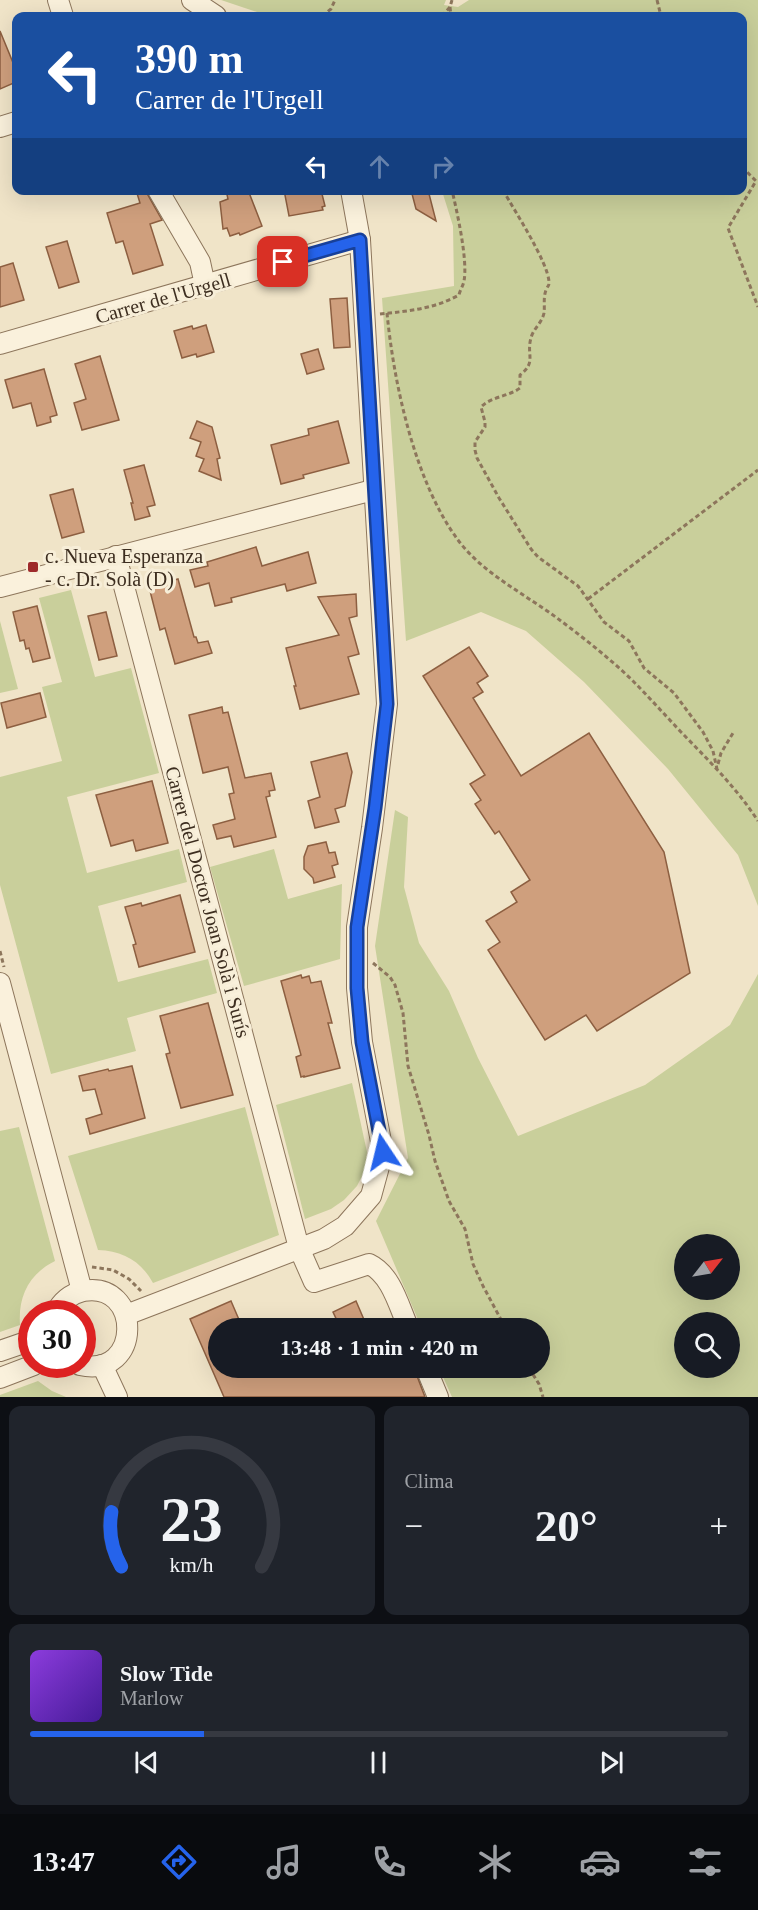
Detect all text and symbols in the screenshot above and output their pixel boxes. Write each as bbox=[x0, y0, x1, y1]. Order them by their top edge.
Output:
icon: left bbox=[36, 36, 114, 114]
text: 390 m bbox=[135, 36, 244, 82]
text: Carrer de l'Urgell bbox=[135, 85, 324, 115]
icon: left bbox=[300, 150, 333, 183]
icon: ahead bbox=[363, 150, 396, 183]
icon: right bbox=[426, 150, 459, 183]
pin bbox=[257, 236, 308, 287]
icon: arrive bbox=[266, 245, 299, 278]
street label: Carrer de l'Urgell bbox=[93, 268, 234, 329]
place label: c. Nueva Esperanza - c. Dr. Solà (D) bbox=[45, 545, 203, 591]
marker: c. Nueva Esperanza - c. Dr. Solà (D) bbox=[26, 560, 40, 574]
street label: Carrer del Doctor Joan Solà i Surís bbox=[161, 764, 255, 1040]
position arrow bbox=[351, 1120, 415, 1184]
north arrow bbox=[674, 1234, 740, 1300]
map controls bbox=[674, 1234, 740, 1378]
speed limit sign: 30 bbox=[18, 1300, 96, 1378]
button: search bbox=[674, 1312, 740, 1378]
text: 13:48 · 1 min · 420 m bbox=[280, 1335, 478, 1360]
text: Clima bbox=[405, 1470, 453, 1492]
text: 23 bbox=[161, 1485, 223, 1554]
text: 20° bbox=[535, 1501, 598, 1551]
text: − bbox=[405, 1508, 423, 1544]
text: + bbox=[709, 1508, 728, 1544]
text: km/h bbox=[170, 1554, 214, 1578]
text: Slow Tide bbox=[120, 1661, 213, 1686]
text: Marlow bbox=[120, 1687, 183, 1709]
icon: previous bbox=[130, 1746, 163, 1779]
icon: pause bbox=[362, 1746, 395, 1779]
icon: next bbox=[595, 1746, 628, 1779]
icon: directions bbox=[158, 1841, 200, 1883]
icon: music bbox=[263, 1841, 305, 1883]
icon: phone bbox=[368, 1841, 410, 1883]
icon: climate bbox=[474, 1841, 516, 1883]
icon: car bbox=[579, 1841, 621, 1883]
icon: filters bbox=[684, 1841, 726, 1883]
text: 13:47 bbox=[32, 1847, 95, 1877]

